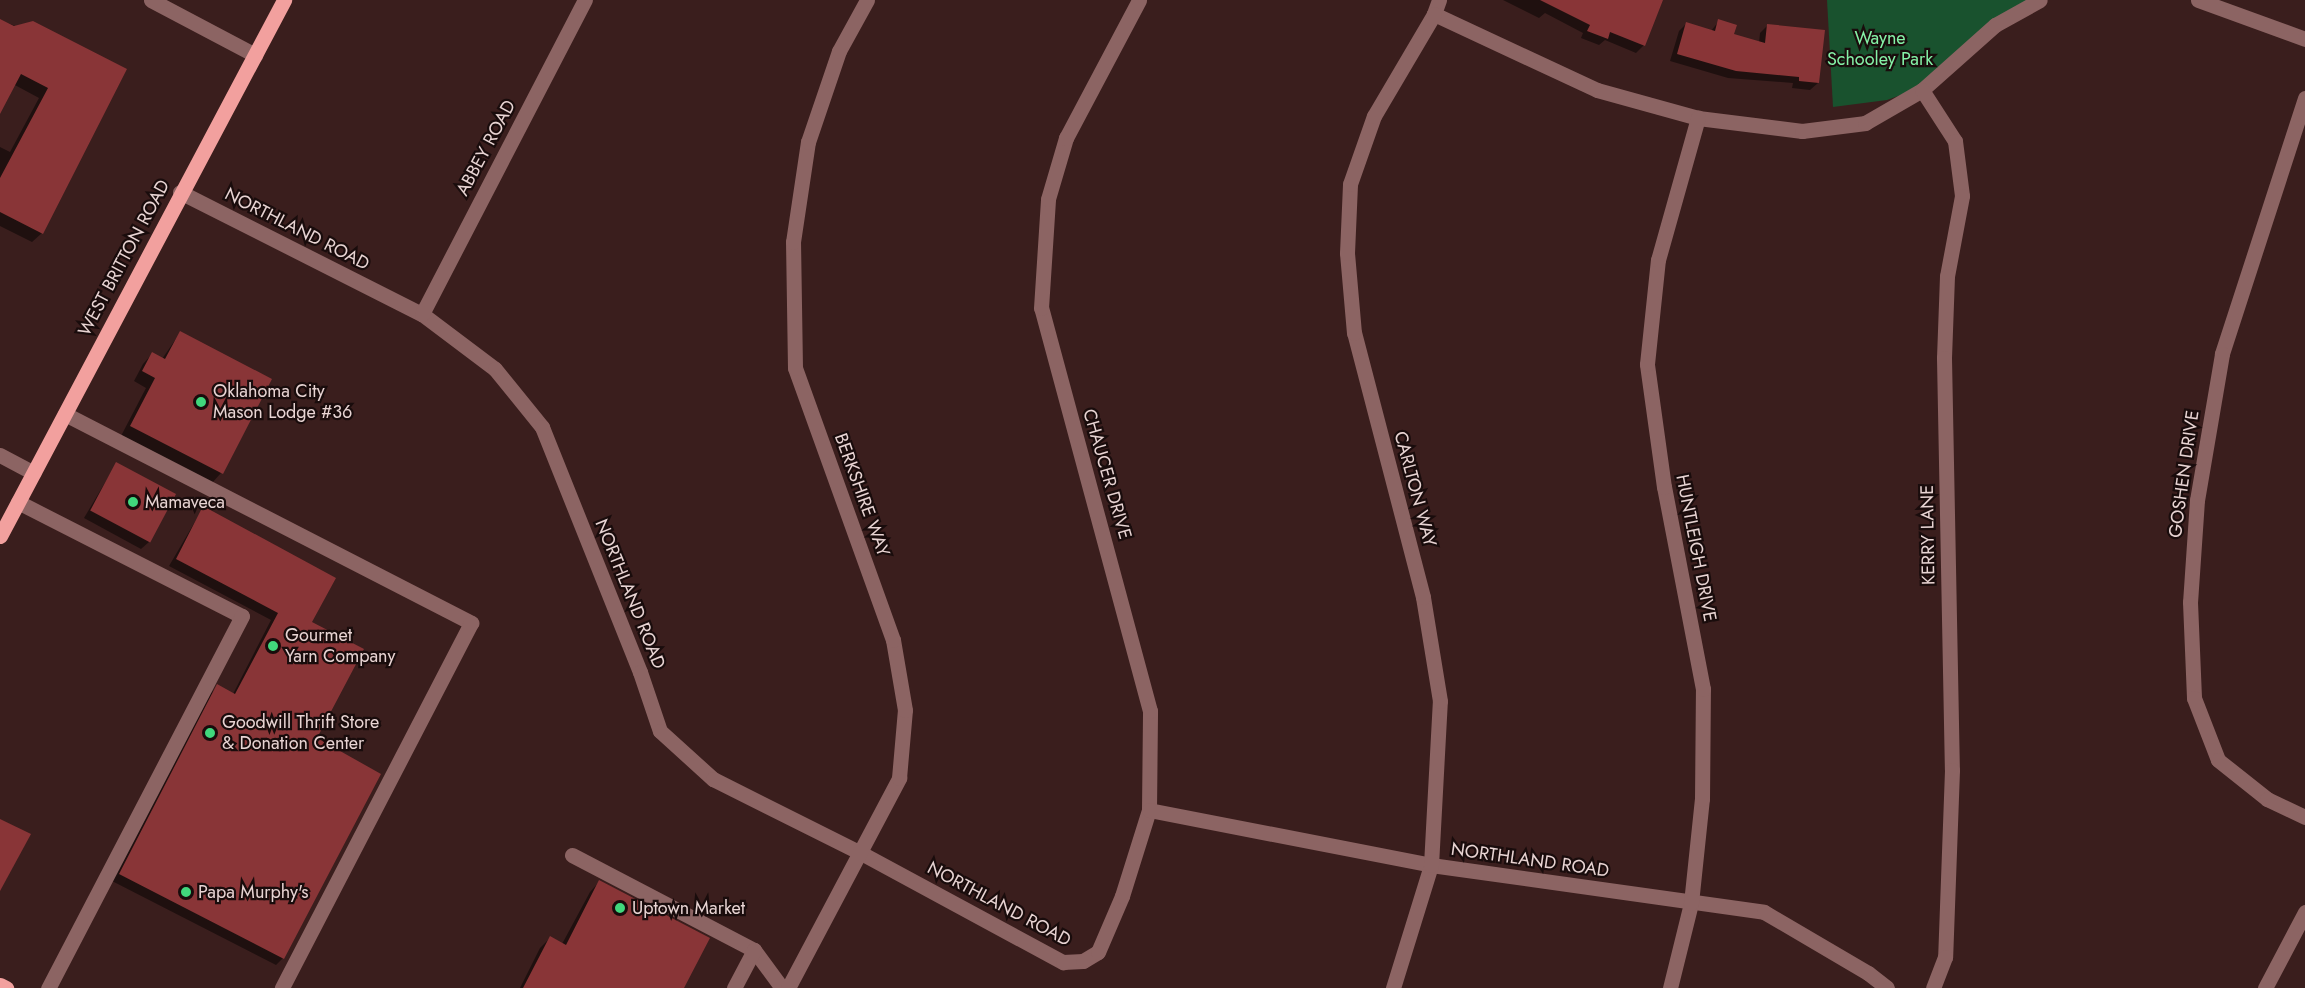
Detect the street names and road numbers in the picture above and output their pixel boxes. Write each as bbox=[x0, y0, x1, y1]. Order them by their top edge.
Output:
street label: ABBEY ROAD bbox=[452, 96, 520, 200]
street label: WEST BRITTON ROAD bbox=[74, 176, 174, 340]
street label: NORTHLAND ROAD bbox=[221, 183, 373, 275]
street label: CHAUCER DRIVE bbox=[1078, 406, 1136, 542]
street label: GOSHEN DRIVE bbox=[2164, 409, 2204, 539]
street label: CARLTON WAY bbox=[1389, 429, 1441, 549]
street label: BERKSHIRE WAY bbox=[830, 430, 894, 560]
street label: HUNTLEIGH DRIVE bbox=[1671, 473, 1721, 623]
street label: KERRY LANE bbox=[1916, 485, 1940, 585]
street label: NORTHLAND ROAD bbox=[590, 516, 670, 672]
street label: NORTHLAND ROAD bbox=[1450, 838, 1610, 882]
street label: NORTHLAND ROAD bbox=[924, 857, 1074, 951]

